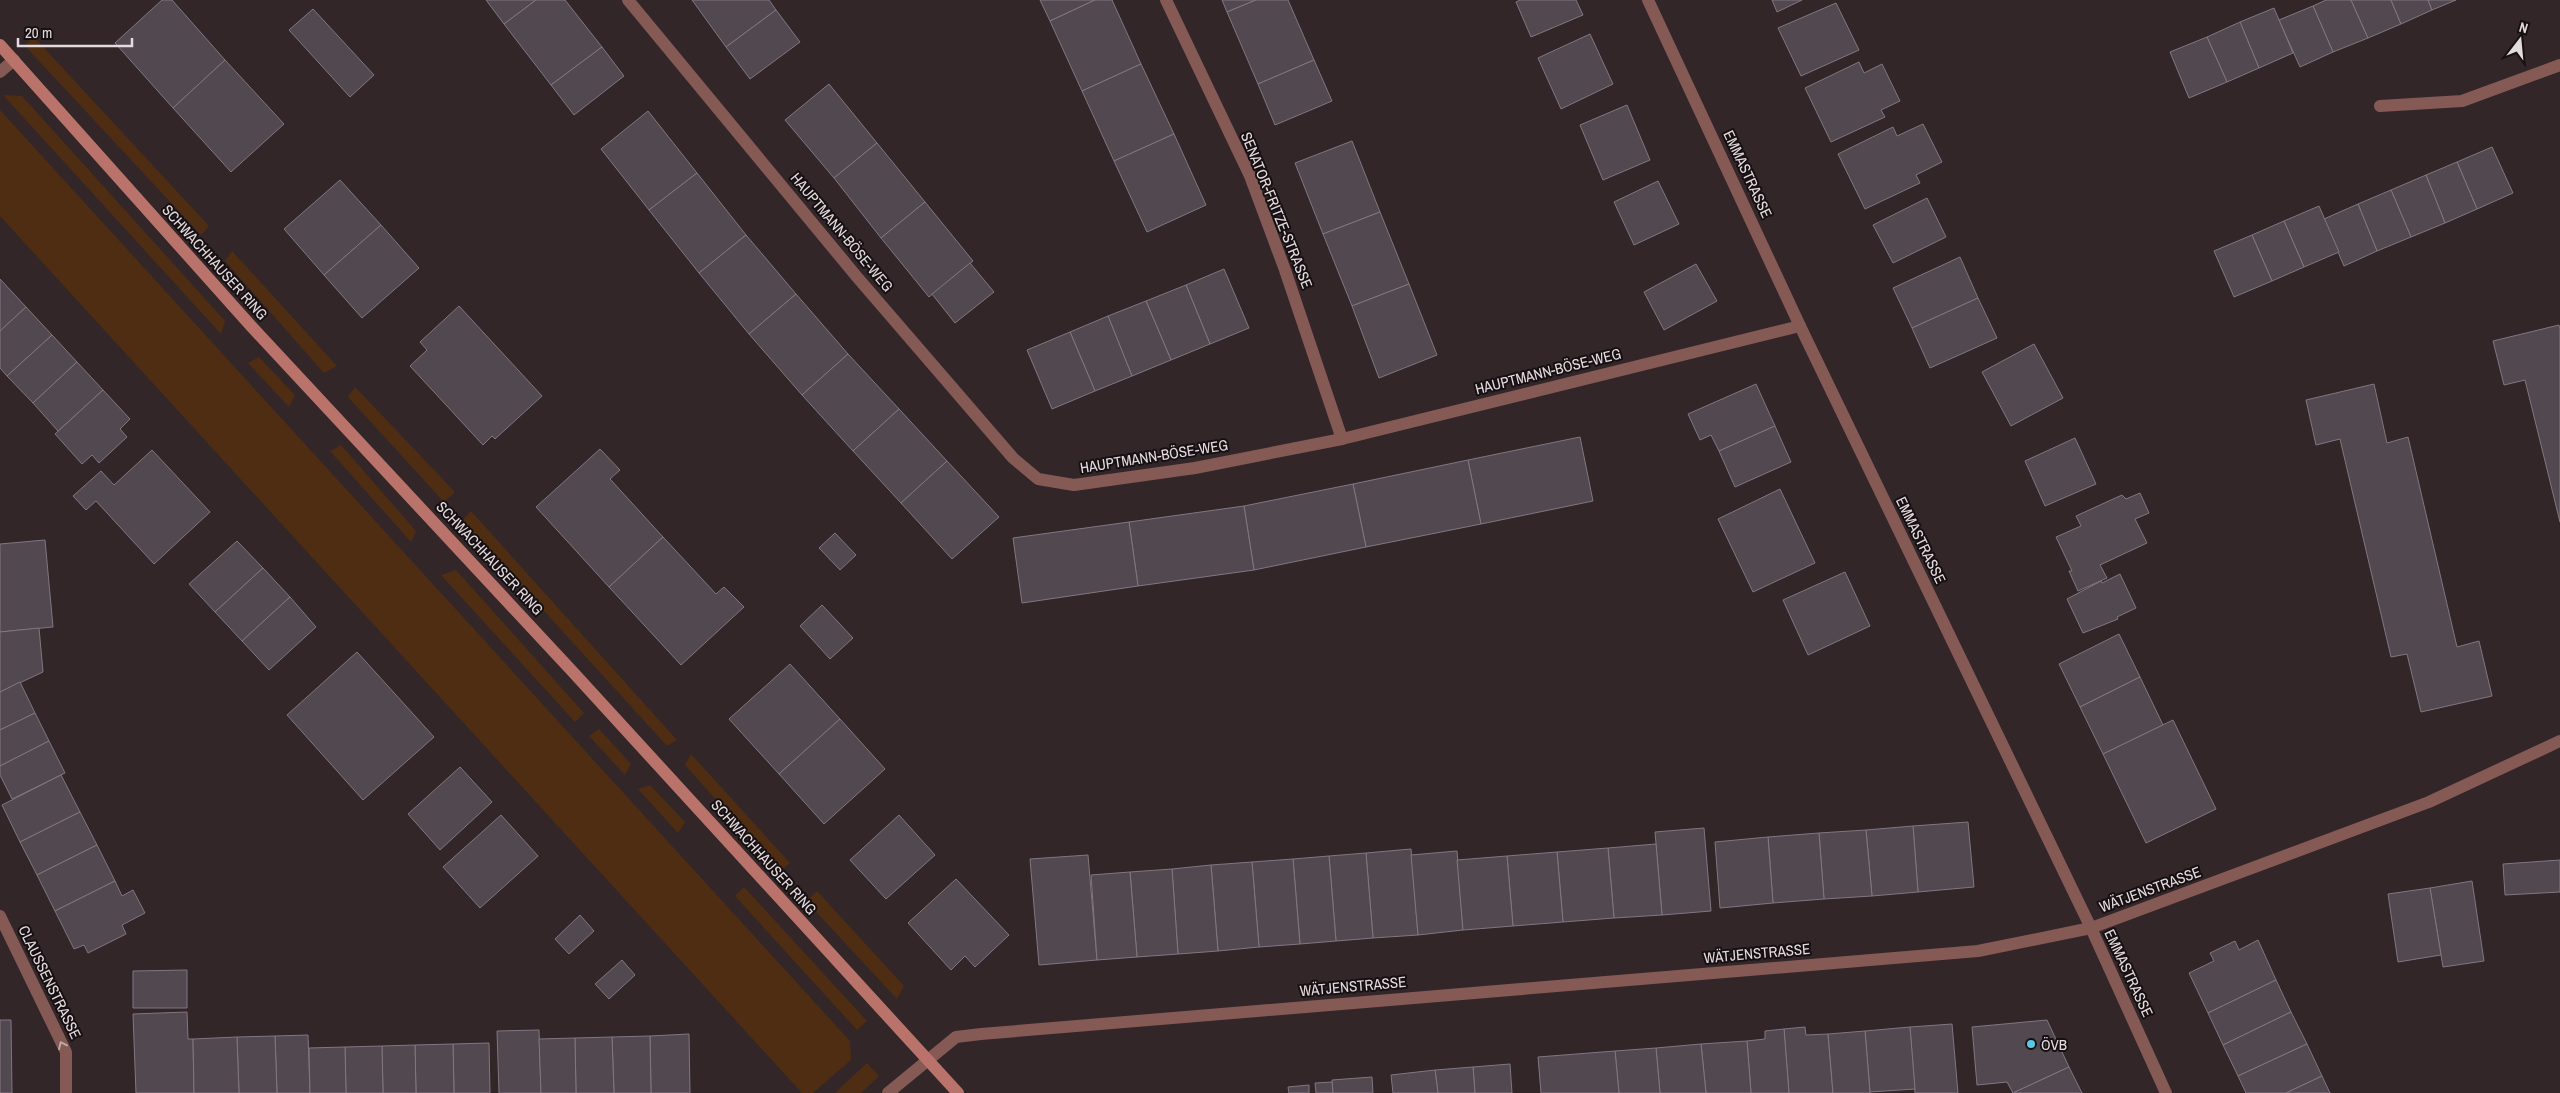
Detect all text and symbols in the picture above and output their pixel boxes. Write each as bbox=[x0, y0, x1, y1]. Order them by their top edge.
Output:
scale bar bbox=[18, 15, 131, 47]
north arrow bbox=[2495, 15, 2545, 65]
text: N bbox=[2517, 18, 2530, 37]
text: 20 m bbox=[25, 22, 52, 43]
street label: EMMASTRASSE bbox=[1719, 127, 1777, 221]
street label: SENATOR-FRITZE-STRASSE bbox=[1236, 129, 1318, 291]
street label: HAUPTMANN-BÖSE-WEG bbox=[786, 168, 898, 296]
street label: SCHWACHHAUSER RING bbox=[158, 200, 272, 324]
street label: HAUPTMANN-BÖSE-WEG bbox=[1473, 343, 1623, 399]
street label: HAUPTMANN-BÖSE-WEG bbox=[1078, 434, 1230, 478]
street label: EMMASTRASSE bbox=[1891, 493, 1951, 587]
street label: SCHWACHHAUSER RING bbox=[432, 497, 548, 619]
street label: SCHWACHHAUSER RING bbox=[707, 795, 821, 919]
street label: WÄTJENSTRASSE bbox=[2096, 861, 2204, 917]
street label: CLAUSSENSTRASSE bbox=[13, 922, 87, 1042]
street label: EMMASTRASSE bbox=[2100, 926, 2158, 1020]
street label: WÄTJENSTRASSE bbox=[1703, 938, 1811, 968]
street label: WÄTJENSTRASSE bbox=[1299, 971, 1407, 1001]
place label: ÖVB bbox=[2041, 1034, 2067, 1055]
marker: ÖVB bbox=[2025, 1038, 2037, 1050]
one-way arrow bbox=[58, 1041, 69, 1050]

